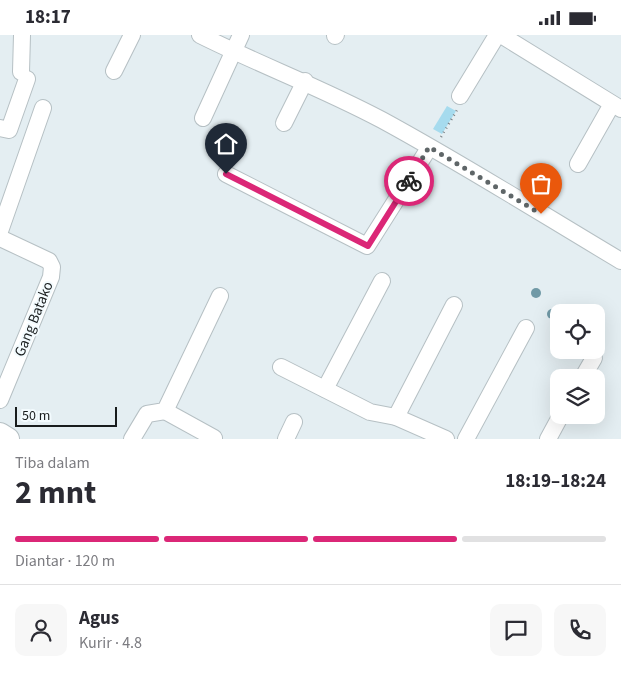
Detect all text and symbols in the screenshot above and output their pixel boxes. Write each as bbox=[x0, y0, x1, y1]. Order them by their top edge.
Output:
text: 18:17 bbox=[25, 4, 71, 31]
pin bbox=[205, 123, 247, 174]
icon: home bbox=[212, 130, 240, 158]
courier bbox=[384, 156, 434, 206]
pin bbox=[520, 163, 562, 214]
icon: bike bbox=[395, 167, 423, 195]
icon: bag bbox=[527, 170, 555, 198]
street label: Gang Batako bbox=[9, 278, 59, 360]
map controls bbox=[550, 304, 605, 424]
button: locate bbox=[550, 304, 605, 359]
button: layers bbox=[550, 369, 605, 424]
scale bar bbox=[15, 404, 118, 427]
text: 50 m bbox=[22, 406, 50, 426]
text: Tiba dalam bbox=[15, 452, 90, 474]
text: 18:19–18:24 bbox=[505, 468, 606, 495]
text: 2 mnt bbox=[15, 470, 96, 516]
text: Diantar · 120 m bbox=[15, 550, 115, 572]
button: person bbox=[15, 604, 67, 656]
button: chat bbox=[490, 604, 542, 656]
button: phone bbox=[554, 604, 606, 656]
text: Agus bbox=[79, 605, 119, 632]
text: Kurir · 4.8 bbox=[79, 632, 142, 654]

